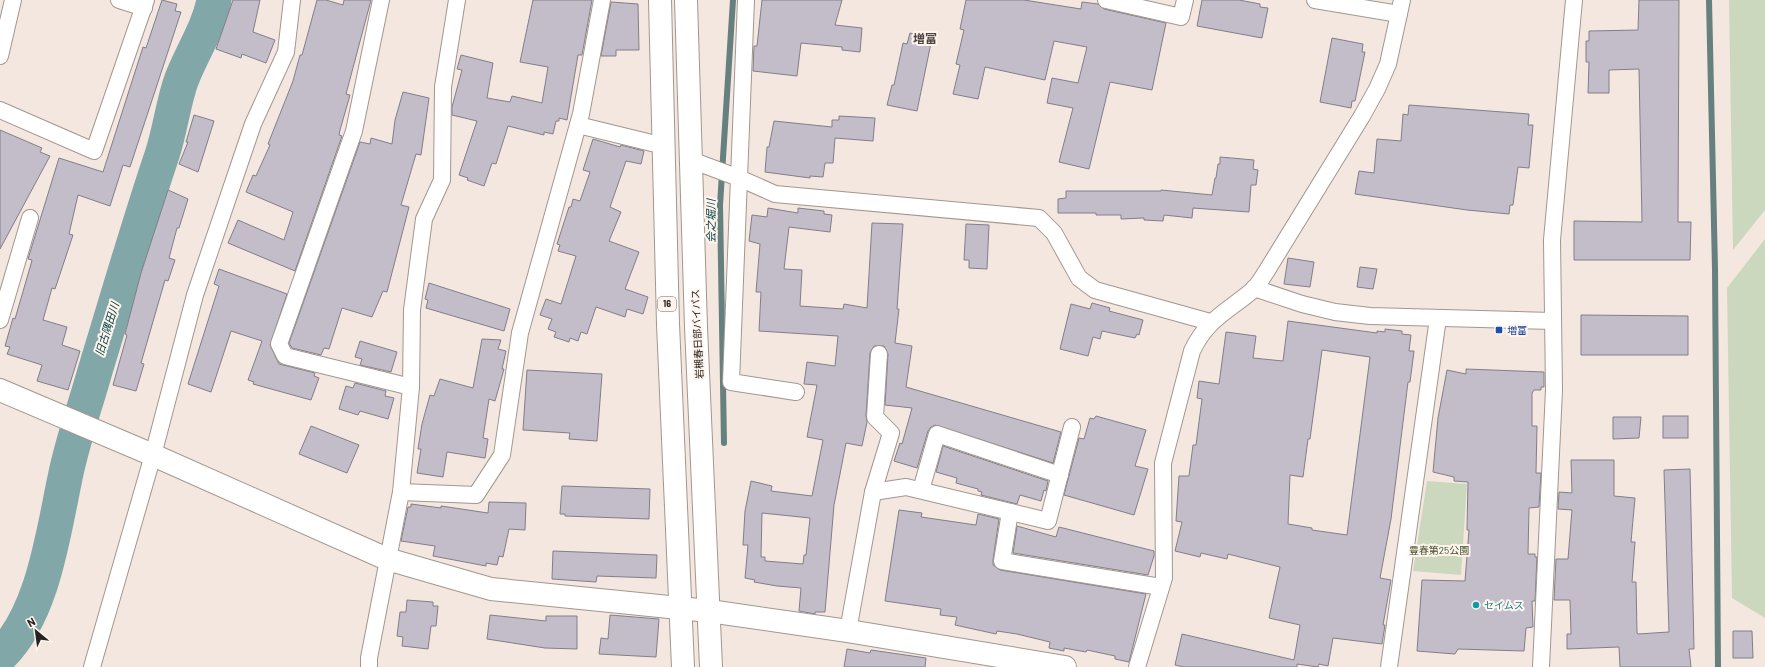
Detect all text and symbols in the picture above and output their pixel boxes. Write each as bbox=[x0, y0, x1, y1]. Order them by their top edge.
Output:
district label: 増富 bbox=[913, 31, 937, 45]
water label: 会之堀川 bbox=[704, 198, 717, 243]
street label: 岩槻春日部バイパス bbox=[689, 289, 705, 379]
road number: 16 bbox=[658, 297, 676, 311]
water label: 旧古隅田川 bbox=[92, 300, 121, 357]
place label: 増富 bbox=[1507, 324, 1527, 336]
marker: 増富 bbox=[1494, 325, 1504, 335]
park label: 豊春第25公園 bbox=[1409, 544, 1469, 556]
place label: セイムス bbox=[1484, 599, 1524, 611]
marker: セイムス bbox=[1471, 600, 1481, 610]
north arrow bbox=[16, 611, 56, 651]
text: N bbox=[25, 614, 37, 629]

